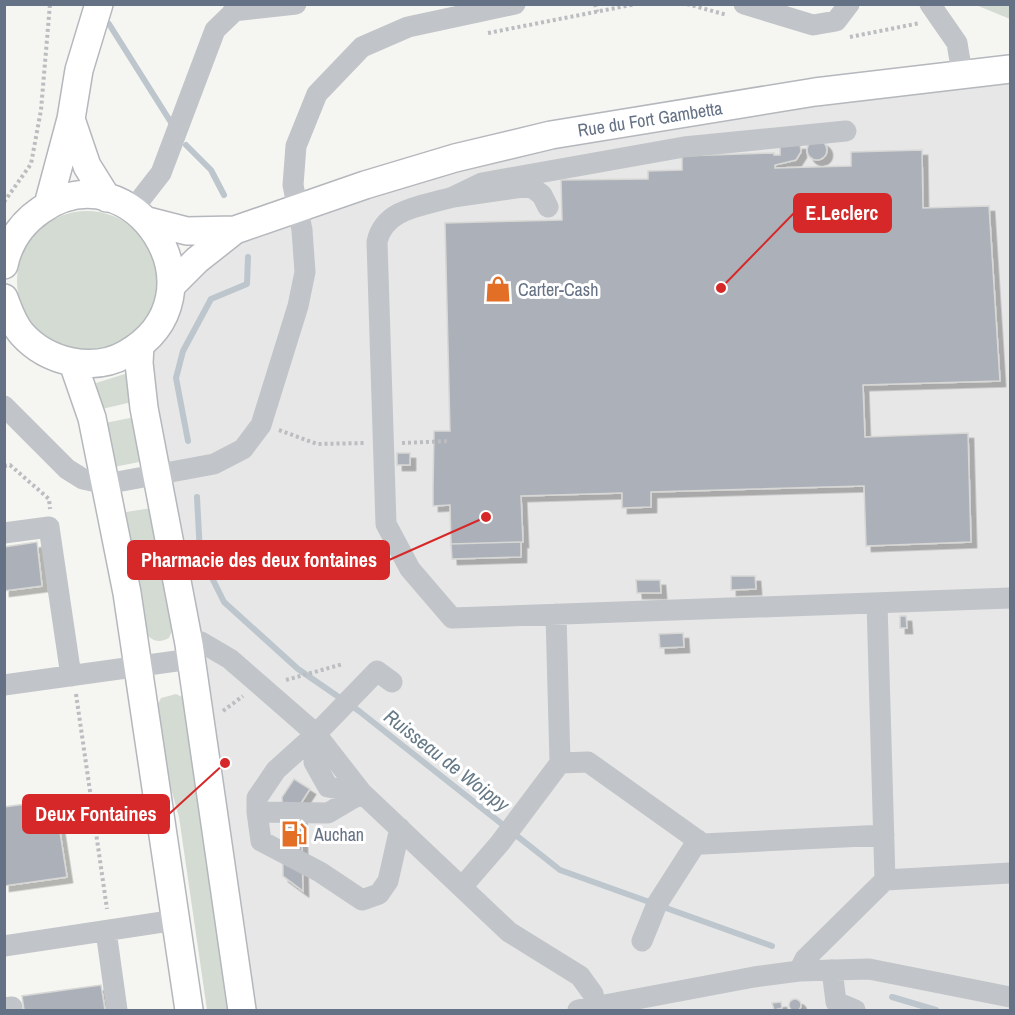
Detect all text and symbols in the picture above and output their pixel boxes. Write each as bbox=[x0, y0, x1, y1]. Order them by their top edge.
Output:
street label: Rue du Fort Gambetta bbox=[576, 95, 724, 143]
callout: E.Leclerc bbox=[794, 194, 891, 232]
text: E.Leclerc bbox=[806, 199, 878, 226]
shop icon: Carter-Cash bbox=[483, 274, 513, 304]
place label: Carter-Cash bbox=[518, 277, 598, 302]
callout: Pharmacie des deux fontaines bbox=[128, 541, 389, 579]
text: Pharmacie des deux fontaines bbox=[141, 546, 377, 573]
water label: Ruisseau de Woippy bbox=[379, 703, 516, 818]
callout: Deux Fontaines bbox=[23, 795, 169, 833]
text: Deux Fontaines bbox=[35, 800, 157, 827]
fuel station icon: Auchan bbox=[279, 819, 309, 849]
place label: Auchan bbox=[313, 822, 364, 847]

